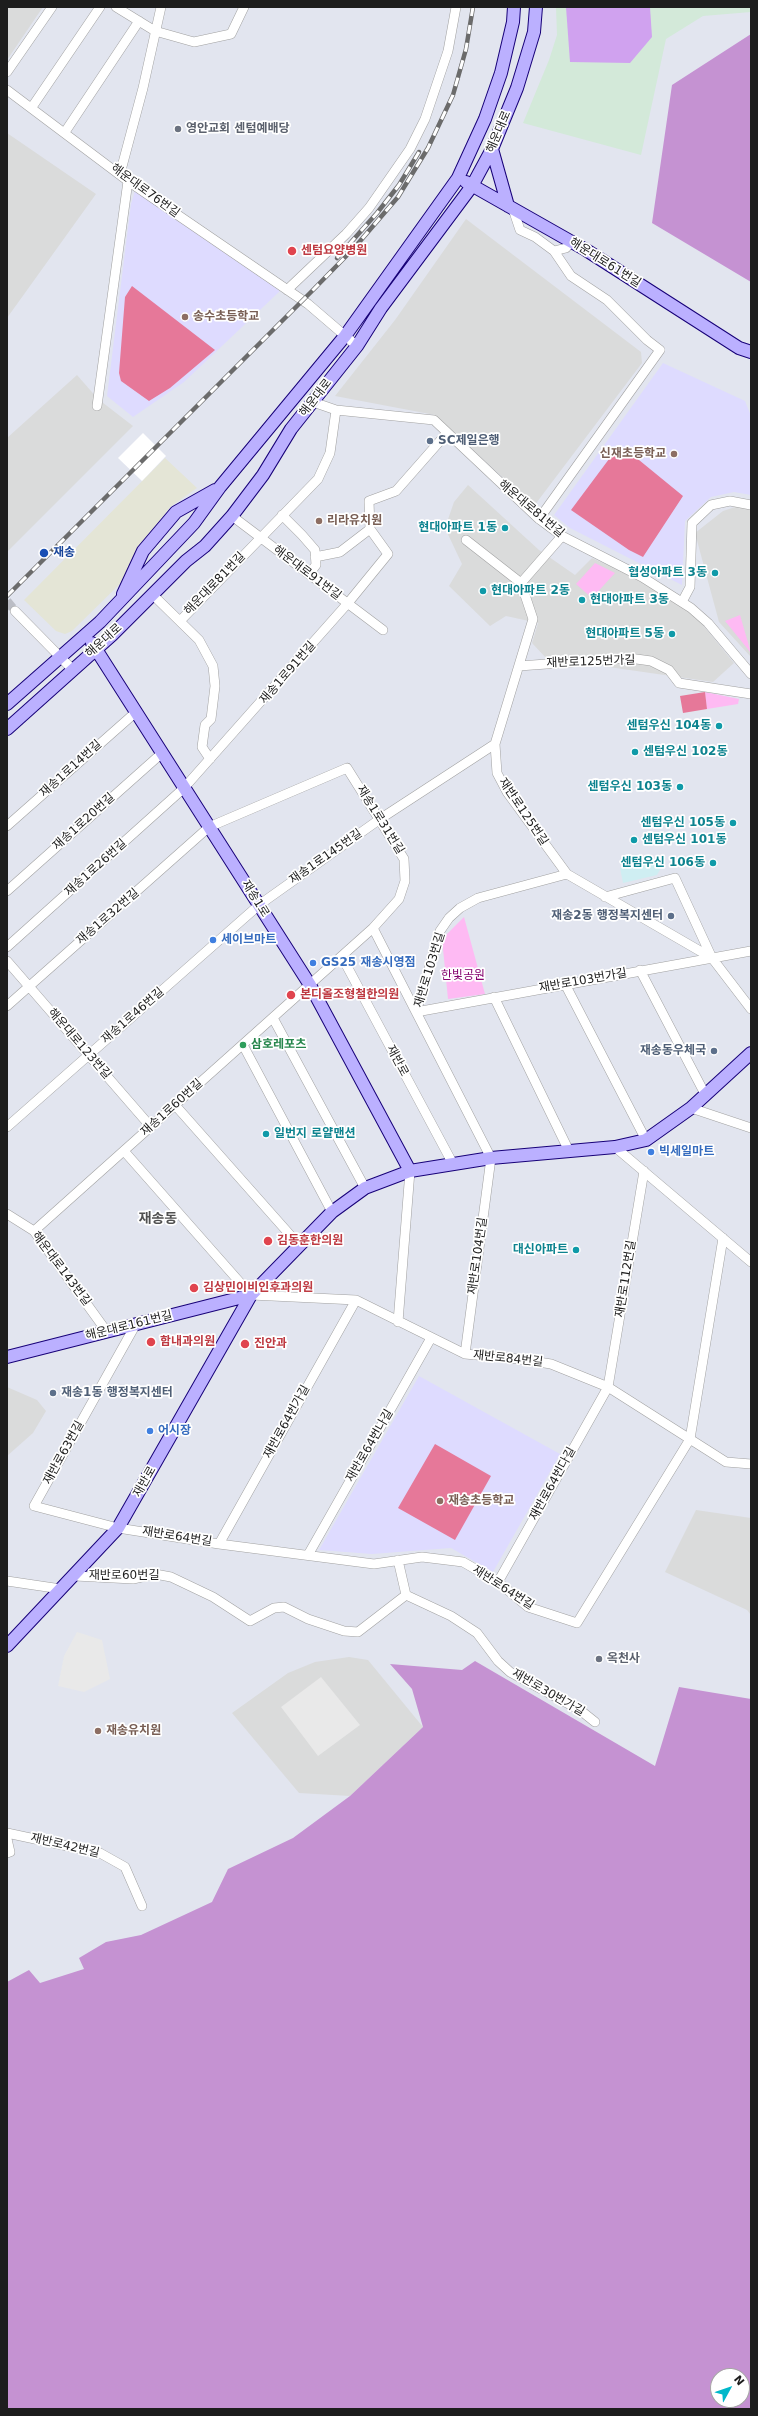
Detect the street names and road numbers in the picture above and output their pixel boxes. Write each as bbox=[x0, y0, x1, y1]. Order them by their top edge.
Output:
street label: 해운대로 bbox=[484, 109, 514, 155]
street label: 해운대로76번길 bbox=[108, 161, 182, 221]
street label: 해운대로61번길 bbox=[567, 235, 643, 291]
street label: 해운대로 bbox=[297, 376, 335, 420]
street label: 해운대로81번길 bbox=[495, 477, 567, 541]
street label: 해운대로91번길 bbox=[270, 543, 344, 603]
street label: 해운대로81번길 bbox=[182, 550, 248, 618]
street label: 해운대로 bbox=[83, 621, 125, 661]
street label: 재송1로91번길 bbox=[257, 639, 319, 707]
street label: 재반로125번가길 bbox=[546, 653, 636, 671]
street label: 재송1로14번길 bbox=[37, 738, 105, 800]
street label: 재반로125번길 bbox=[495, 776, 551, 848]
street label: 재송1로31번길 bbox=[353, 783, 407, 857]
street label: 재송1로20번길 bbox=[50, 791, 118, 853]
street label: 재송1로145번길 bbox=[287, 827, 365, 887]
street label: 재송1로26번길 bbox=[62, 837, 130, 899]
street label: 재송1로 bbox=[238, 878, 272, 920]
street label: 재송1로32번길 bbox=[74, 886, 142, 948]
street label: 재반로103번길 bbox=[412, 931, 448, 1009]
street label: 재반로103번가길 bbox=[538, 966, 628, 996]
street label: 재송1로46번길 bbox=[99, 985, 167, 1047]
street label: 해운대로123번길 bbox=[44, 1006, 114, 1082]
street label: 재반로 bbox=[383, 1043, 411, 1079]
street label: 재송1로60번길 bbox=[138, 1077, 206, 1139]
street label: 재반로104번길 bbox=[465, 1216, 491, 1296]
street label: 해운대로143번길 bbox=[28, 1229, 94, 1309]
street label: 재반로112번길 bbox=[613, 1239, 639, 1319]
street label: 해운대로161번길 bbox=[84, 1308, 174, 1344]
street label: 재반로84번길 bbox=[472, 1348, 544, 1370]
street label: 재반로64번가길 bbox=[261, 1383, 313, 1461]
street label: 재반로64번나길 bbox=[343, 1407, 397, 1485]
street label: 재반로63번길 bbox=[41, 1419, 87, 1487]
street label: 재반로64번다길 bbox=[527, 1445, 579, 1523]
street label: 재반로 bbox=[130, 1464, 160, 1500]
street label: 재반로64번길 bbox=[141, 1524, 213, 1550]
street label: 재반로64번길 bbox=[470, 1563, 536, 1613]
street label: 재반로60번길 bbox=[89, 1569, 159, 1583]
street label: 재반로30번가길 bbox=[509, 1666, 587, 1720]
street label: 재반로42번길 bbox=[29, 1831, 101, 1861]

